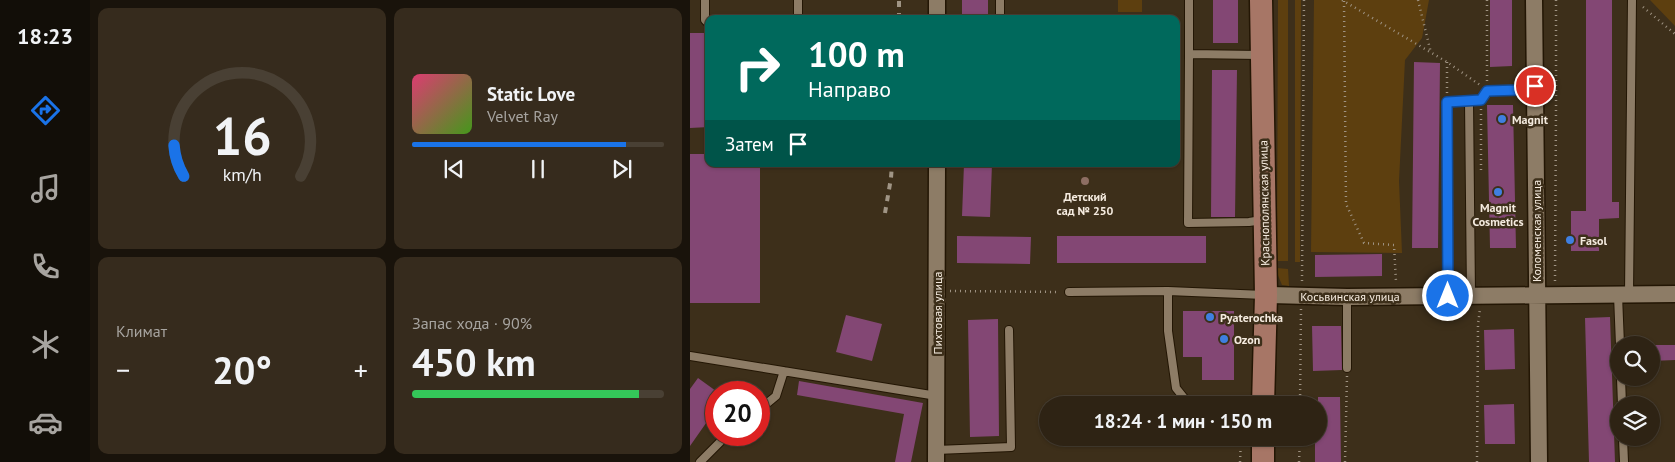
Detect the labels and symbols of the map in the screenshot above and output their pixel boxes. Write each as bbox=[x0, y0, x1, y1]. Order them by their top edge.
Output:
pin bbox=[1514, 65, 1556, 107]
place label: Magnit bbox=[1512, 112, 1549, 127]
marker: Magnit bbox=[1496, 113, 1508, 125]
street label: Краснополянская улица bbox=[1255, 140, 1273, 266]
marker: Детский сад № 250 bbox=[1079, 175, 1091, 187]
street label: Коломенская улица bbox=[1529, 180, 1544, 282]
marker: Magnit Cosmetics bbox=[1492, 186, 1504, 198]
place label: Детский сад № 250 bbox=[1057, 189, 1114, 218]
place label: Magnit Cosmetics bbox=[1472, 200, 1524, 229]
place label: Fasol bbox=[1580, 233, 1608, 248]
marker: Fasol bbox=[1564, 234, 1576, 246]
position arrow bbox=[1421, 269, 1473, 321]
street label: Пихтовая улица bbox=[930, 271, 945, 355]
street label: Косьвинская улица bbox=[1300, 289, 1400, 304]
place label: Pyaterochka bbox=[1220, 310, 1283, 325]
marker: Pyaterochka bbox=[1204, 311, 1216, 323]
place label: Ozon bbox=[1234, 332, 1260, 347]
marker: Ozon bbox=[1218, 333, 1230, 345]
speed limit sign: 20 bbox=[705, 381, 770, 446]

